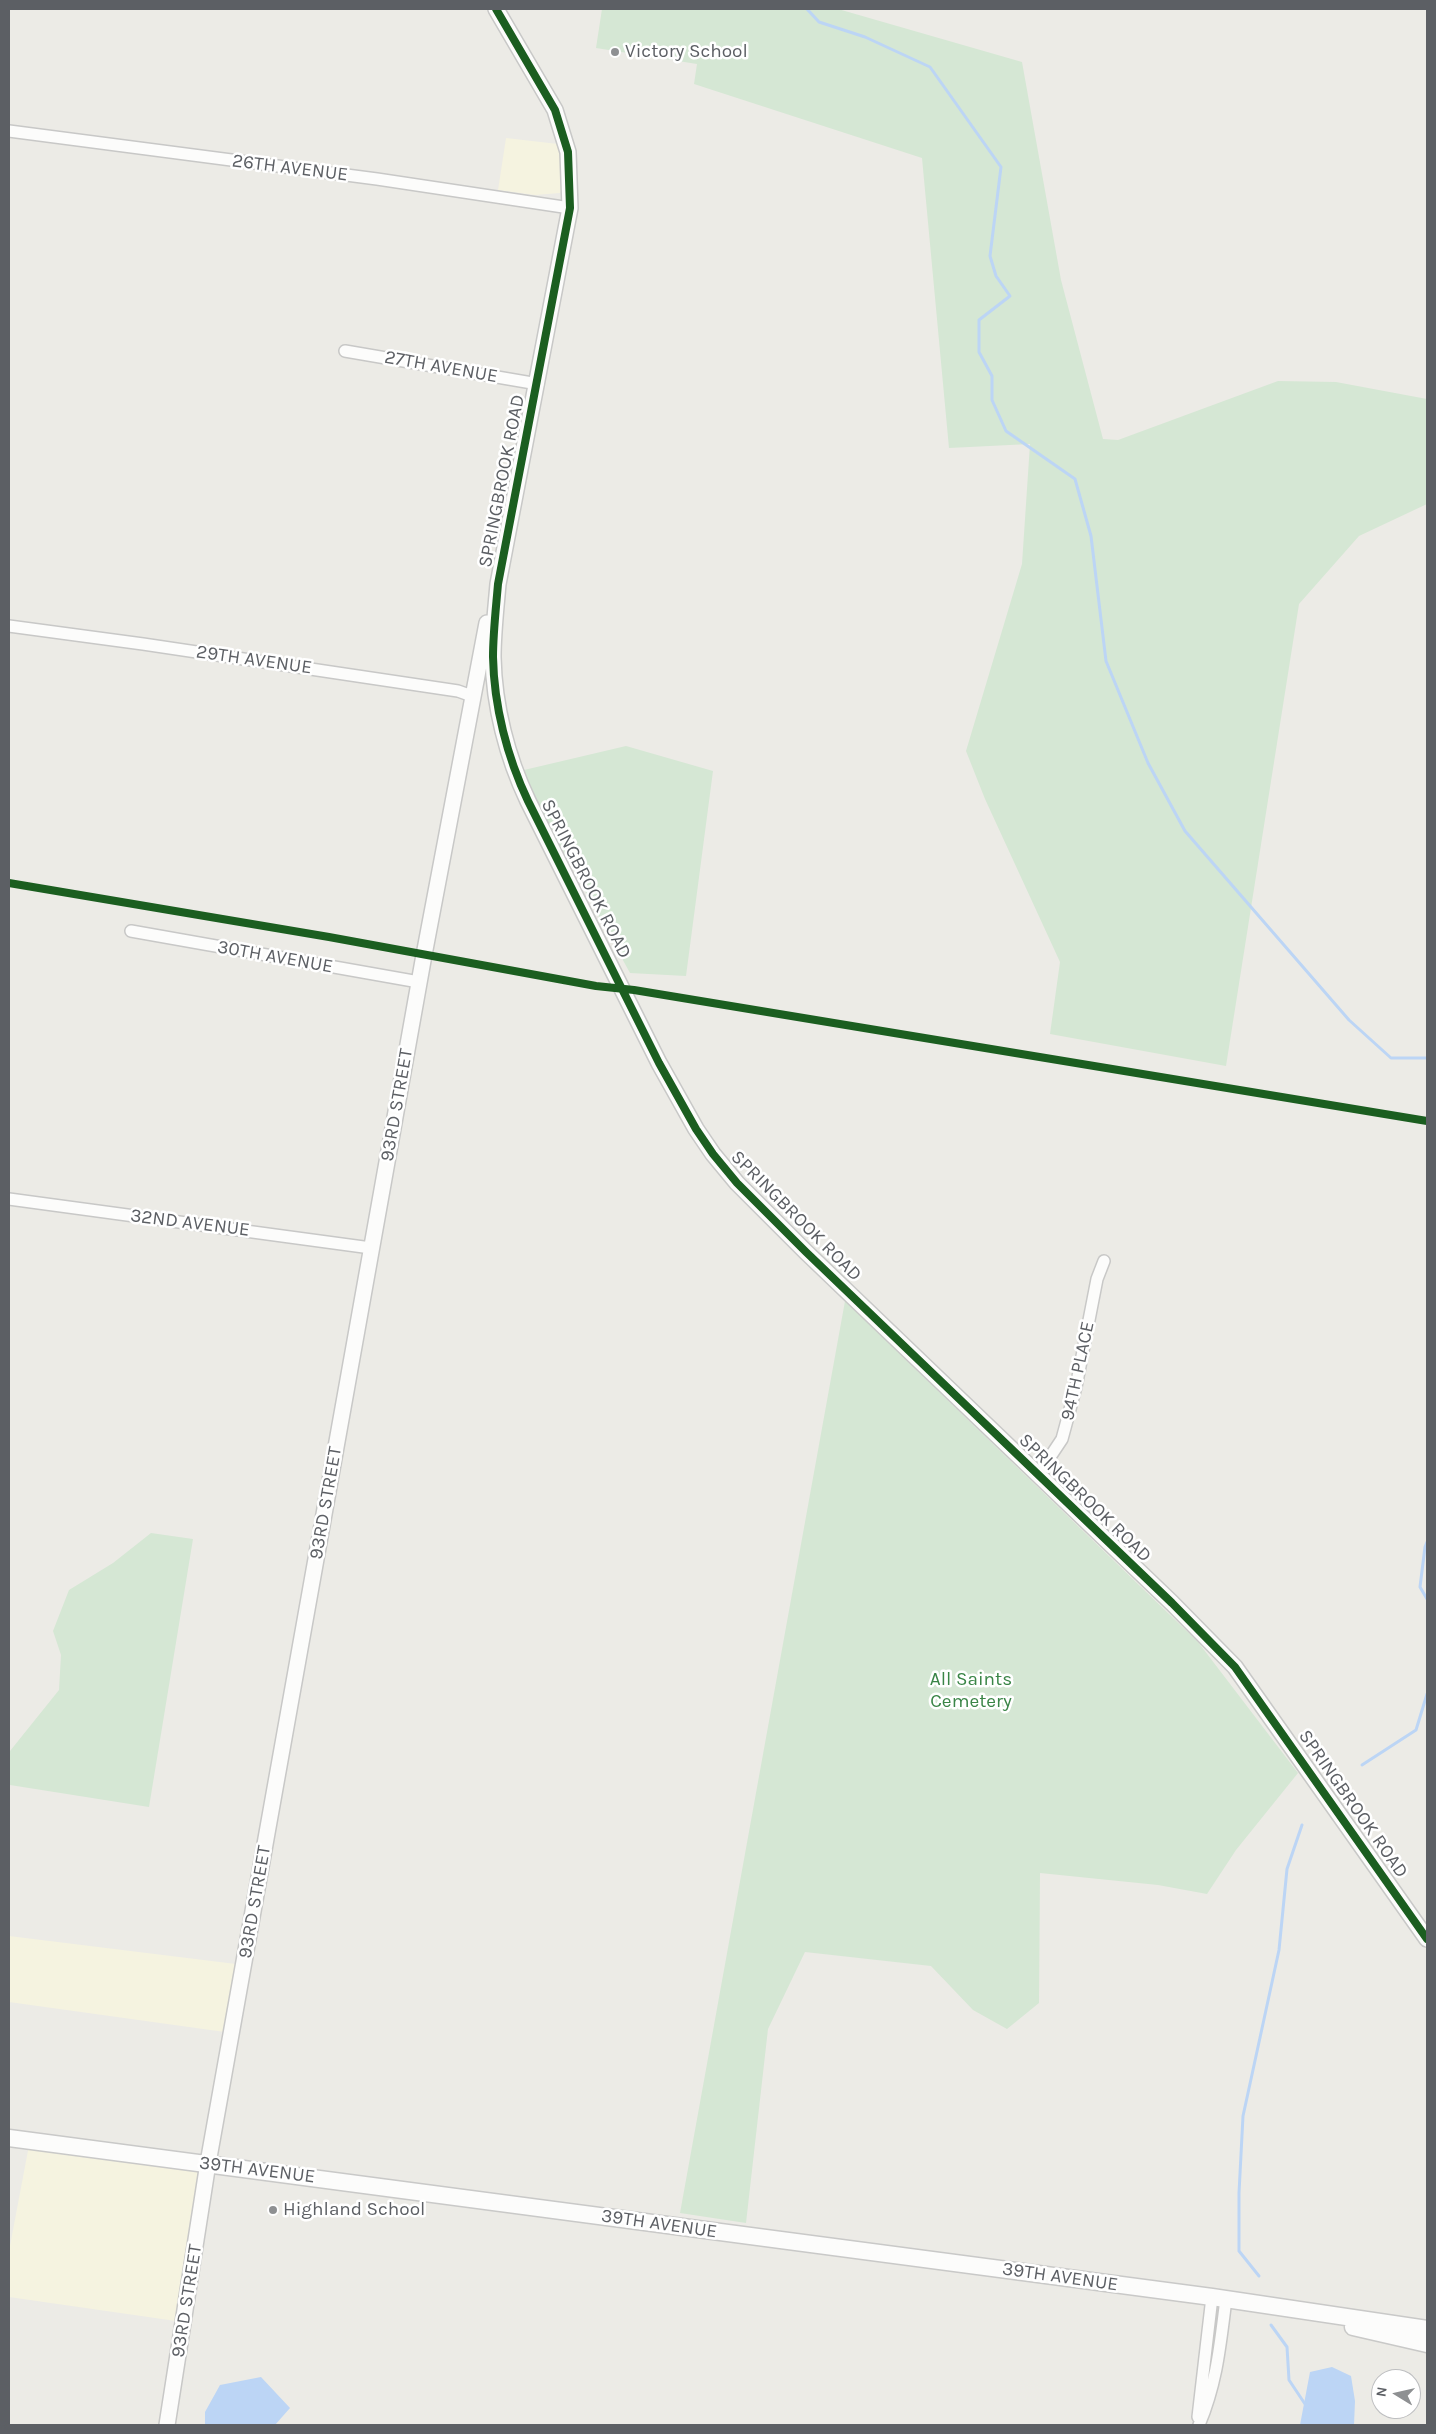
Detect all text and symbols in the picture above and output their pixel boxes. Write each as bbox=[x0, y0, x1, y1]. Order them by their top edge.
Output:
place label: Victory School bbox=[625, 41, 748, 63]
marker: Victory School bbox=[609, 46, 621, 58]
street label: 26TH AVENUE bbox=[231, 150, 349, 186]
street label: 27TH AVENUE bbox=[383, 346, 499, 388]
street label: SPRINGBROOK ROAD bbox=[474, 393, 530, 569]
street label: 29TH AVENUE bbox=[195, 641, 313, 679]
street label: SPRINGBROOK ROAD bbox=[536, 796, 636, 962]
street label: 30TH AVENUE bbox=[215, 936, 335, 978]
street label: 93RD STREET bbox=[376, 1047, 418, 1163]
street label: SPRINGBROOK ROAD bbox=[726, 1146, 866, 1286]
street label: 32ND AVENUE bbox=[129, 1204, 251, 1242]
street label: 94TH PLACE bbox=[1056, 1319, 1100, 1423]
street label: SPRINGBROOK ROAD bbox=[1014, 1429, 1156, 1567]
street label: 93RD STREET bbox=[305, 1445, 347, 1561]
park label: All Saints Cemetery bbox=[930, 1669, 1012, 1713]
street label: SPRINGBROOK ROAD bbox=[1293, 1726, 1413, 1882]
street label: 93RD STREET bbox=[234, 1844, 276, 1960]
street label: 39TH AVENUE bbox=[198, 2152, 316, 2188]
place label: Highland School bbox=[283, 2199, 425, 2221]
marker: Highland School bbox=[267, 2204, 279, 2216]
street label: 39TH AVENUE bbox=[600, 2205, 718, 2243]
street label: 93RD STREET bbox=[167, 2243, 207, 2359]
street label: 39TH AVENUE bbox=[1001, 2258, 1119, 2296]
north arrow bbox=[1371, 2369, 1421, 2419]
text: N bbox=[1372, 2385, 1391, 2398]

